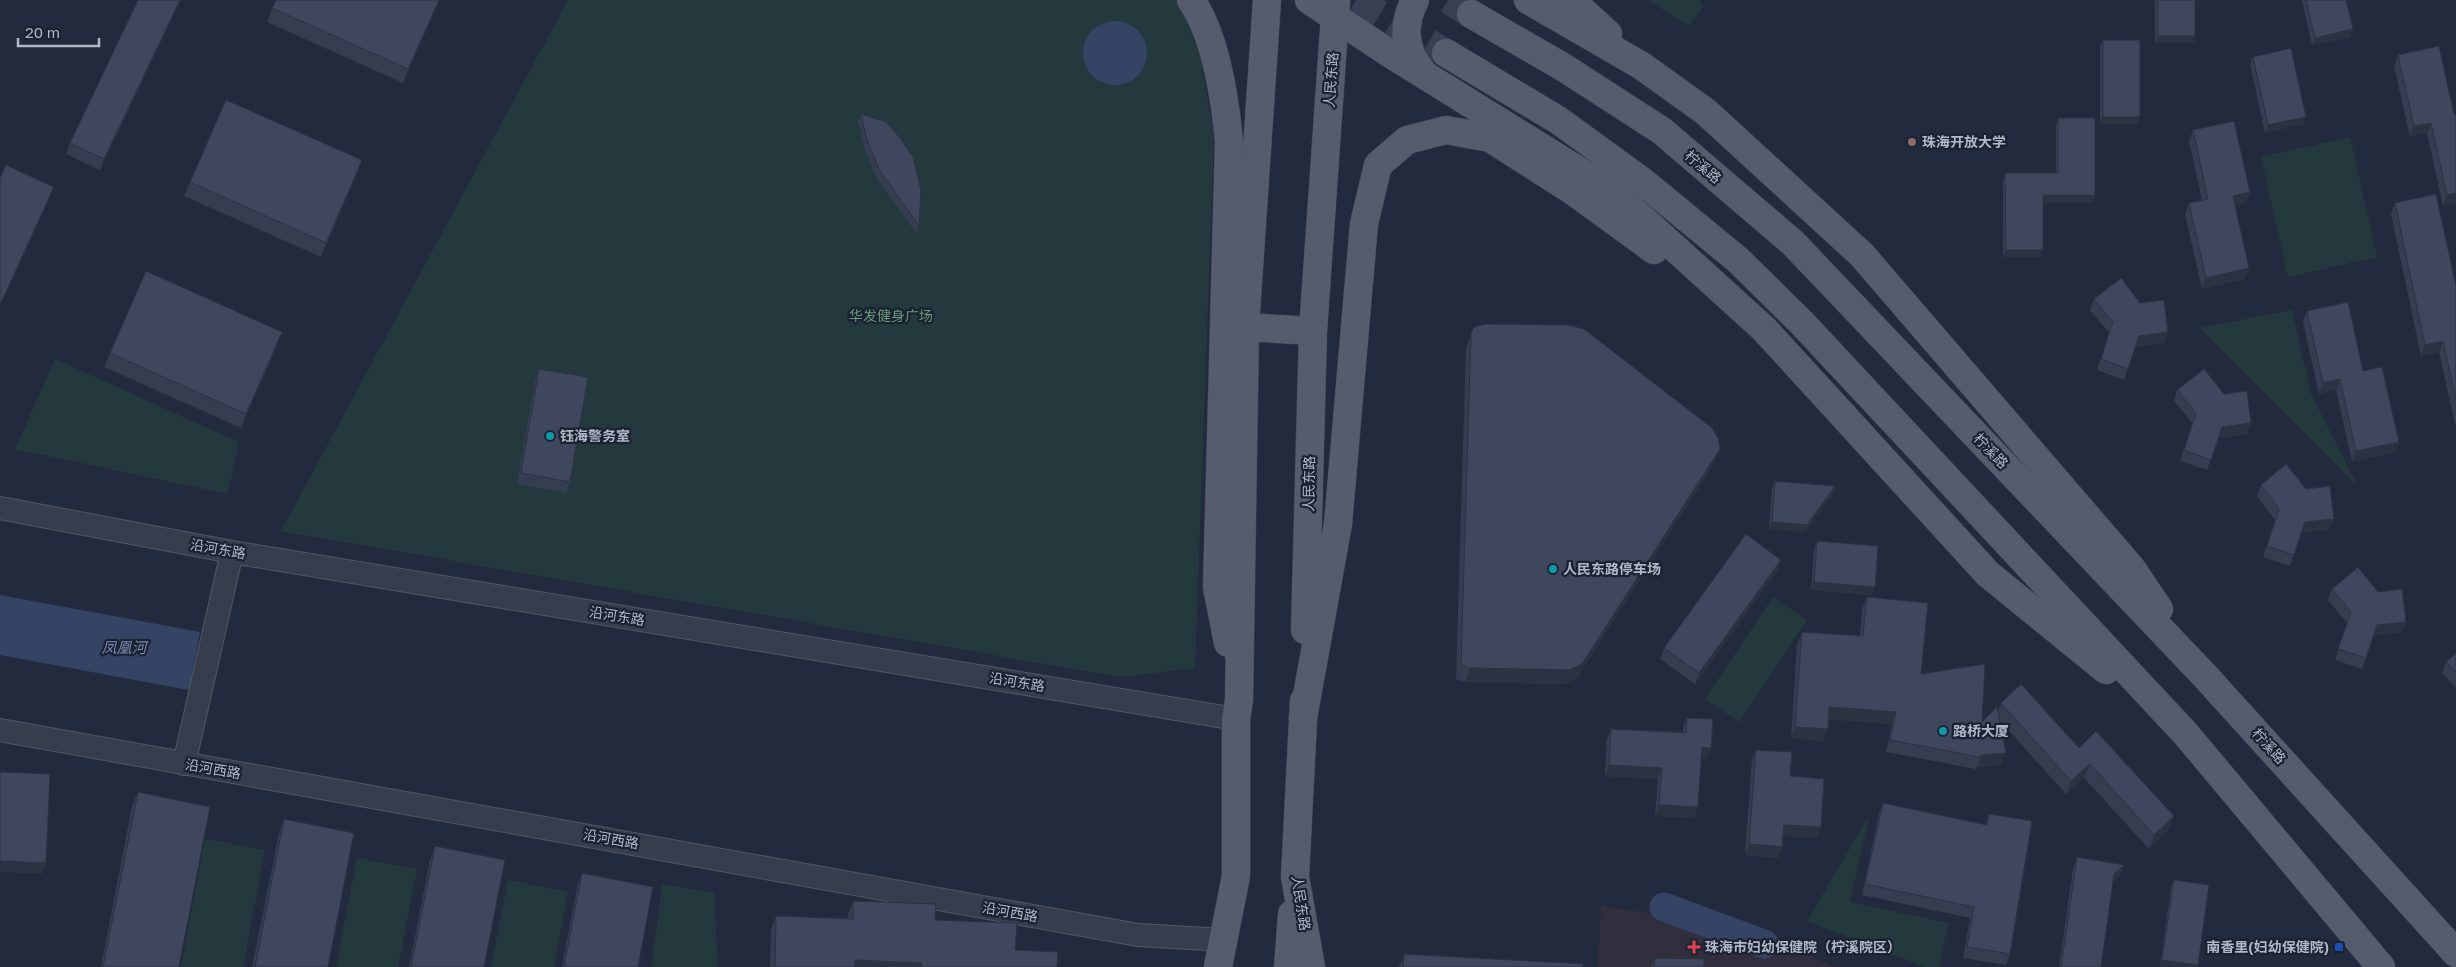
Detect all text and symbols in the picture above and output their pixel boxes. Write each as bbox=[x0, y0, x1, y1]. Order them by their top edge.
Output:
scale bar bbox=[18, 15, 99, 47]
text: 20 m bbox=[25, 23, 60, 41]
street label: 人民东路 bbox=[1320, 51, 1341, 108]
place label: 珠海开放大学 bbox=[1922, 133, 2006, 150]
marker: 珠海开放大学 bbox=[1906, 136, 1918, 148]
street label: 柠溪路 bbox=[1682, 147, 1725, 187]
park label: 华发健身广场 bbox=[849, 307, 933, 324]
place label: 钰海警务室 bbox=[560, 427, 630, 444]
marker: 钰海警务室 bbox=[544, 430, 556, 442]
street label: 柠溪路 bbox=[1971, 430, 2012, 472]
street label: 人民东路 bbox=[1300, 456, 1317, 512]
street label: 沿河东路 bbox=[189, 535, 247, 562]
place label: 人民东路停车场 bbox=[1563, 560, 1661, 577]
marker: 人民东路停车场 bbox=[1547, 563, 1559, 575]
street label: 沿河东路 bbox=[588, 603, 646, 628]
water label: 凤凰河 bbox=[101, 638, 149, 656]
street label: 沿河东路 bbox=[988, 669, 1046, 694]
place label: 路桥大厦 bbox=[1953, 722, 2009, 739]
street label: 柠溪路 bbox=[2249, 724, 2290, 767]
marker: 路桥大厦 bbox=[1937, 725, 1949, 737]
street label: 沿河西路 bbox=[184, 755, 242, 782]
street label: 沿河西路 bbox=[582, 825, 640, 852]
street label: 人民东路 bbox=[1289, 874, 1314, 932]
street label: 沿河西路 bbox=[981, 898, 1039, 925]
place label: 珠海市妇幼保健院（柠溪院区） bbox=[1705, 938, 1901, 955]
place label: 南香里(妇幼保健院) bbox=[2206, 938, 2329, 955]
marker: 珠海市妇幼保健院（柠溪院区） bbox=[1687, 940, 1701, 954]
marker: 南香里(妇幼保健院) bbox=[2333, 941, 2345, 953]

